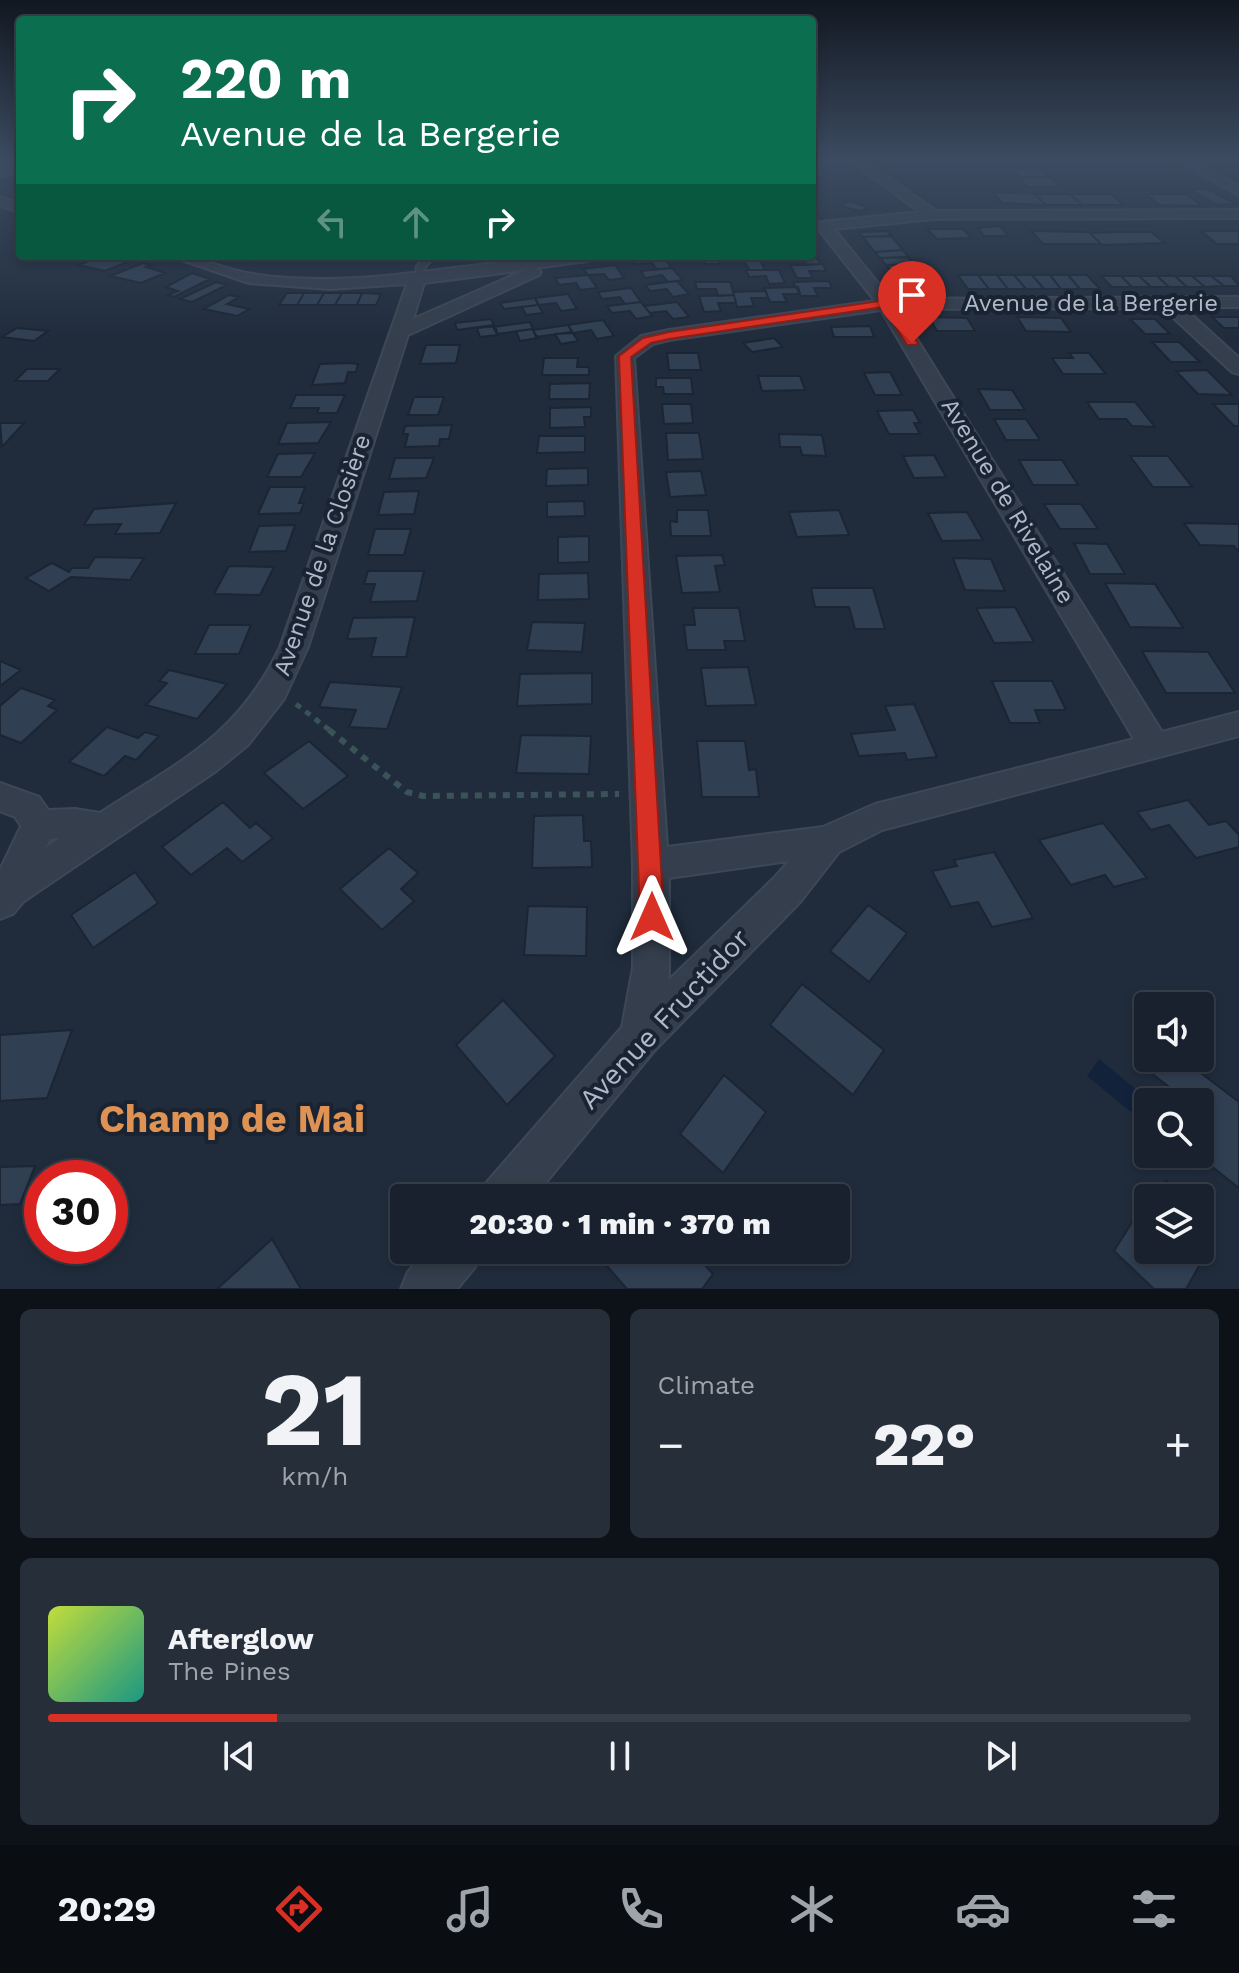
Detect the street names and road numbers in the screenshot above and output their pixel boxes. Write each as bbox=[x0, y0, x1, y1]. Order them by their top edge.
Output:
street label: Avenue de la Bergerie bbox=[964, 289, 1218, 317]
street label: Avenue de Rivelaine bbox=[936, 393, 1080, 609]
street label: Avenue de la Closière bbox=[268, 431, 376, 679]
street label: Avenue Fructidor bbox=[572, 922, 756, 1116]

